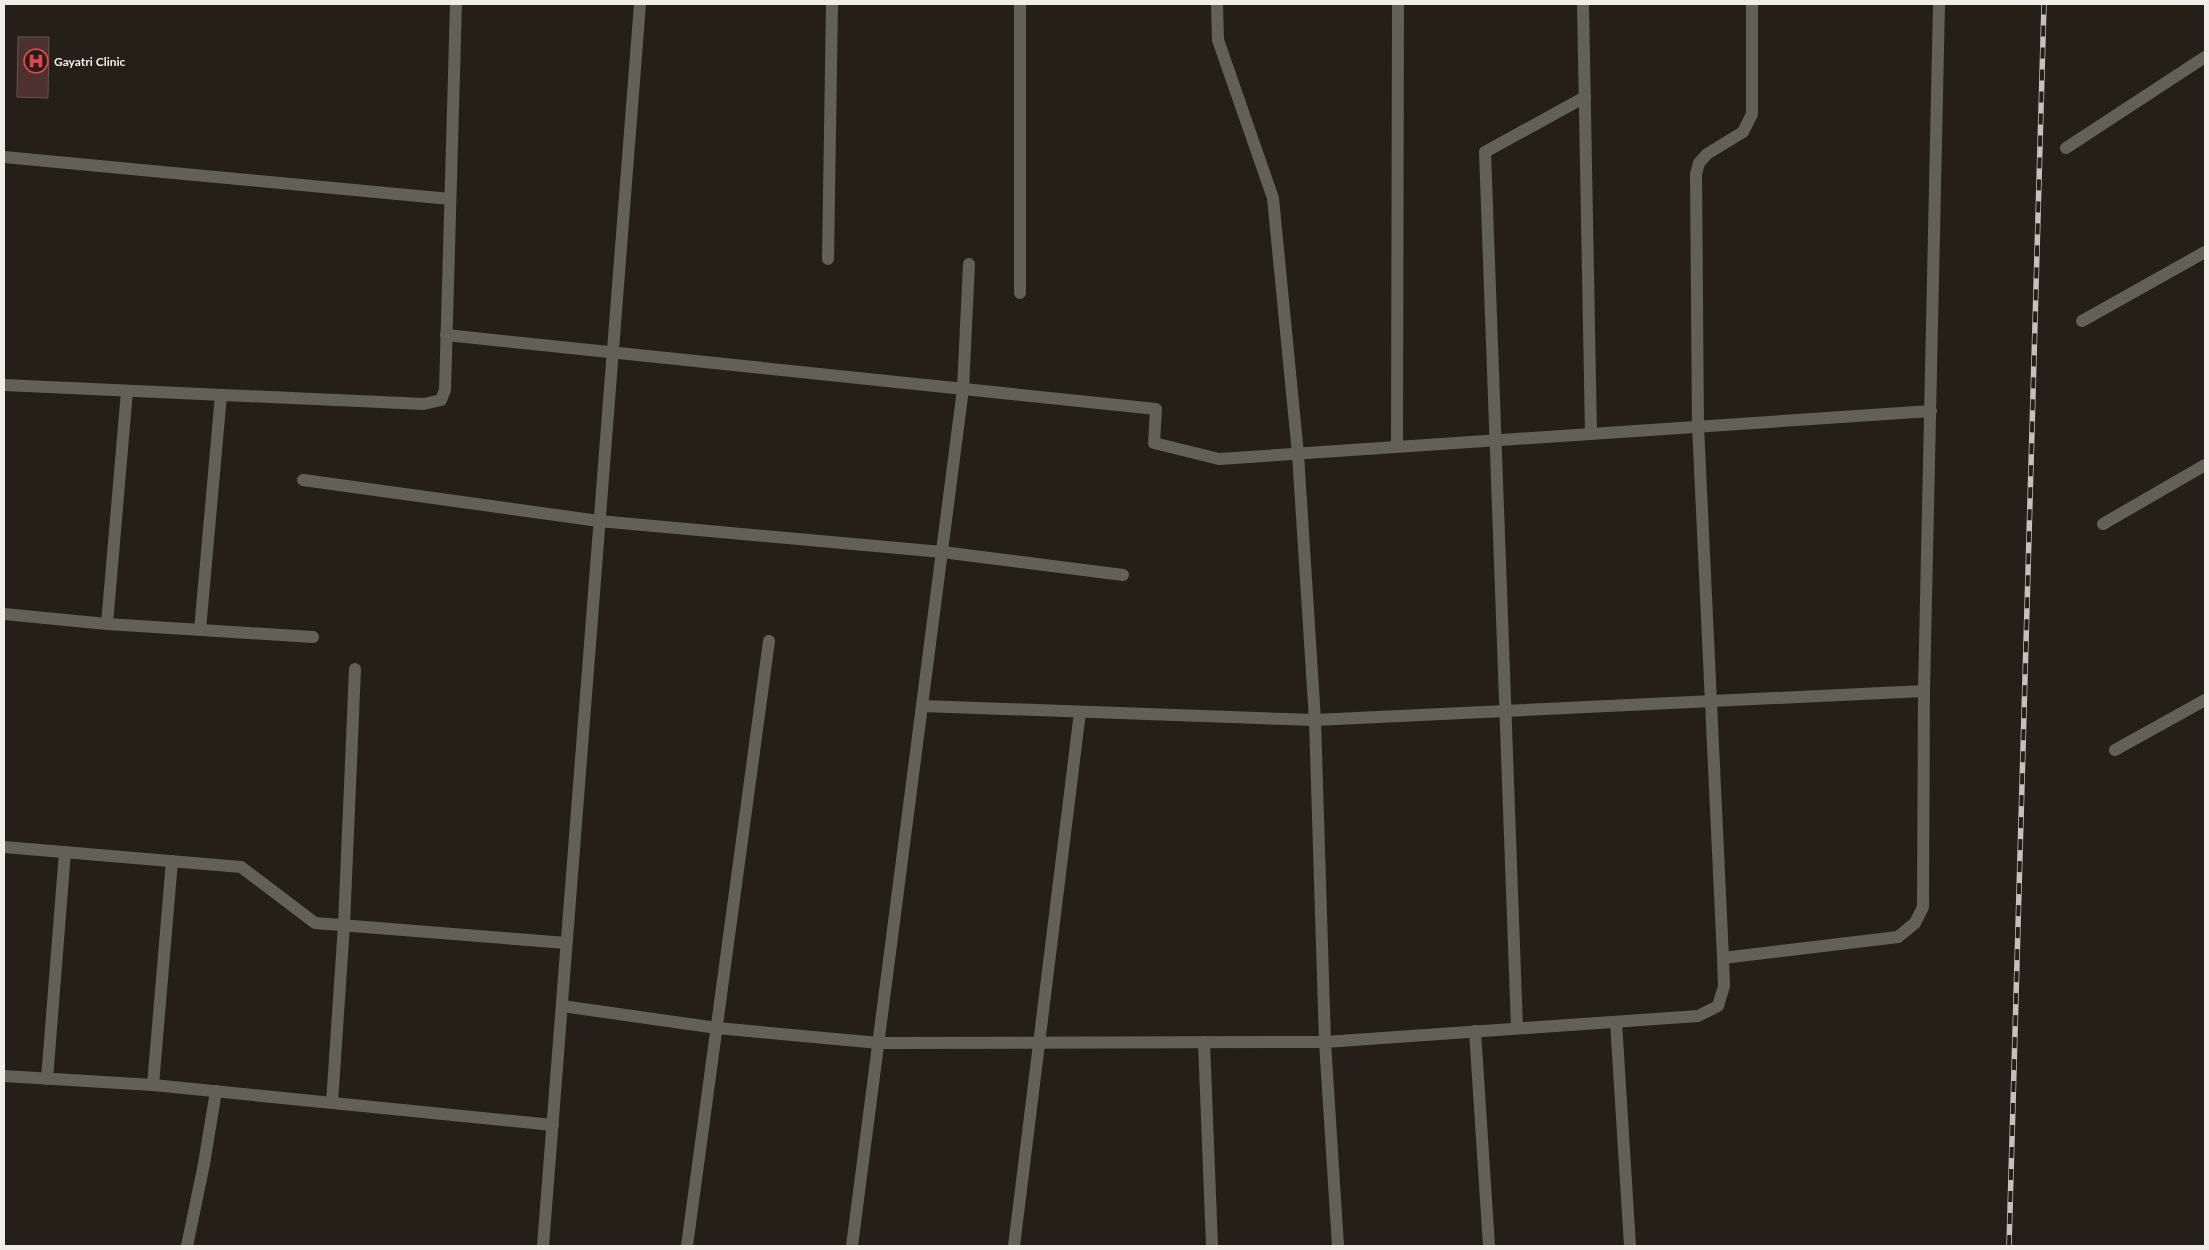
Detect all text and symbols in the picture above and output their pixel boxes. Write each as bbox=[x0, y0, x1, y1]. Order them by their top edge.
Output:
hospital icon: Gayatri Clinic bbox=[23, 48, 49, 74]
place label: Gayatri Clinic bbox=[54, 54, 125, 69]

